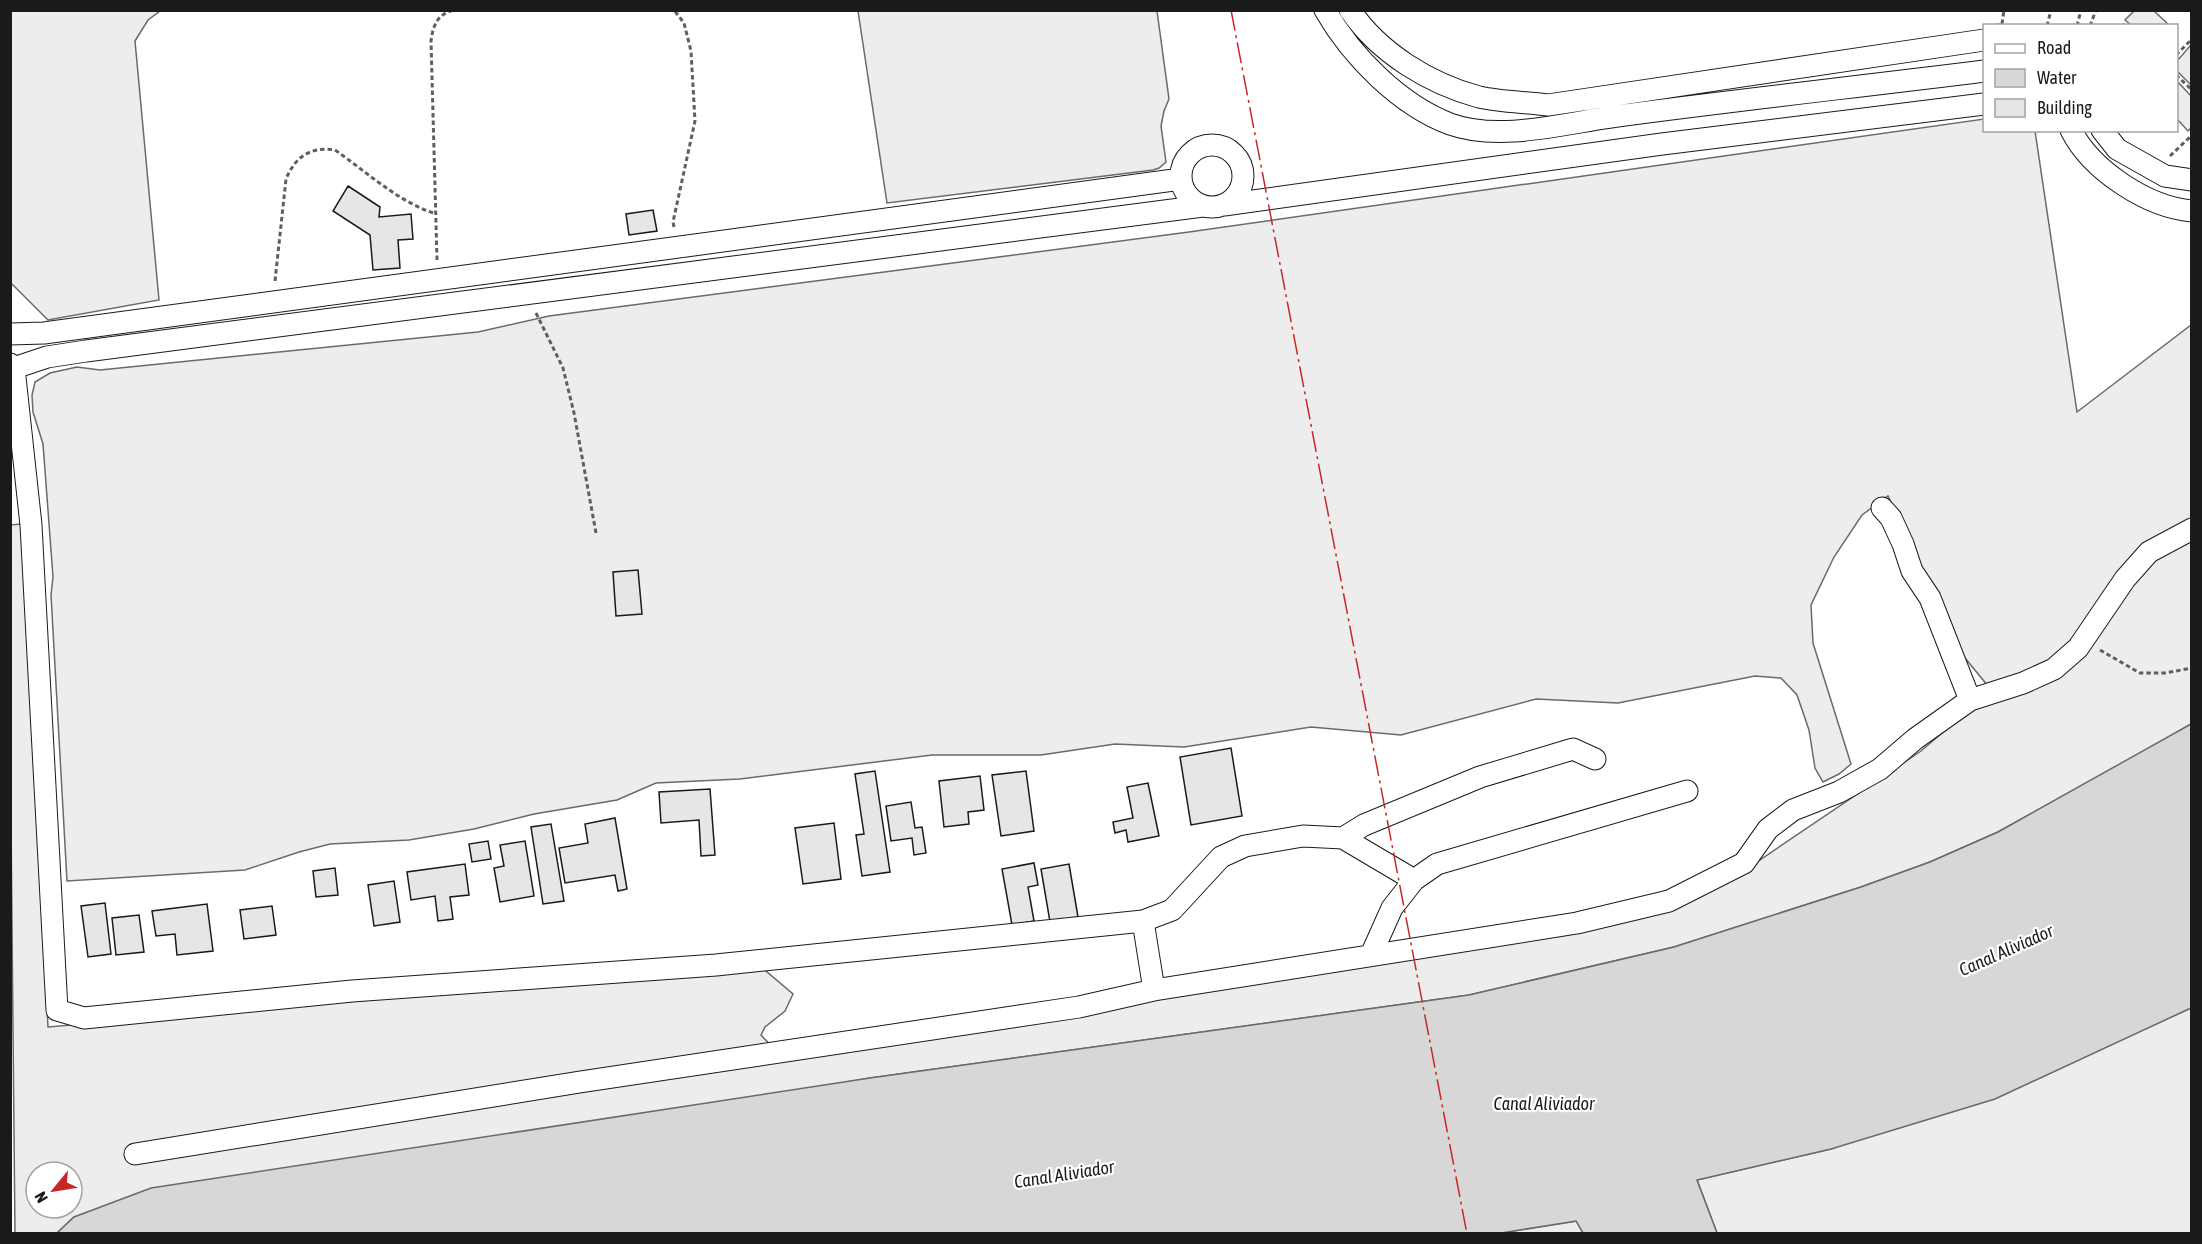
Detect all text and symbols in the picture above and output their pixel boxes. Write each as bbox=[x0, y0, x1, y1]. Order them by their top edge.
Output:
legend bbox=[1983, 24, 2178, 132]
text: Road bbox=[2037, 37, 2071, 58]
text: Water bbox=[2037, 67, 2077, 88]
text: Building bbox=[2037, 97, 2092, 118]
water label: Canal Aliviador bbox=[1956, 920, 2057, 980]
water label: Canal Aliviador bbox=[1494, 1093, 1595, 1114]
water label: Canal Aliviador bbox=[1013, 1156, 1116, 1192]
north arrow bbox=[24, 1160, 84, 1220]
text: N bbox=[31, 1189, 51, 1206]

